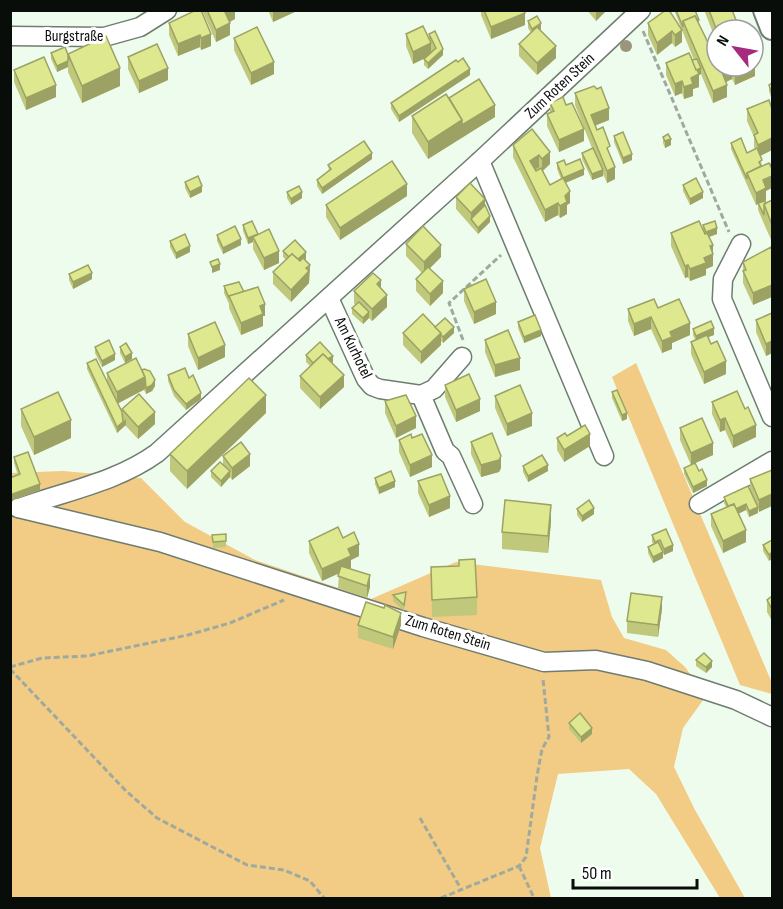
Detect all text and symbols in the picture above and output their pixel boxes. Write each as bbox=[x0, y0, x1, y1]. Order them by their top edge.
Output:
north arrow bbox=[705, 18, 765, 78]
street label: Burgstraße bbox=[45, 27, 103, 46]
text: N bbox=[713, 32, 734, 50]
street label: Zum Roten Stein bbox=[521, 49, 599, 123]
street label: Am Kurhotel bbox=[330, 313, 376, 382]
street label: Zum Roten Stein bbox=[403, 611, 493, 655]
scale bar bbox=[573, 852, 698, 890]
text: 50 m bbox=[582, 863, 612, 884]

